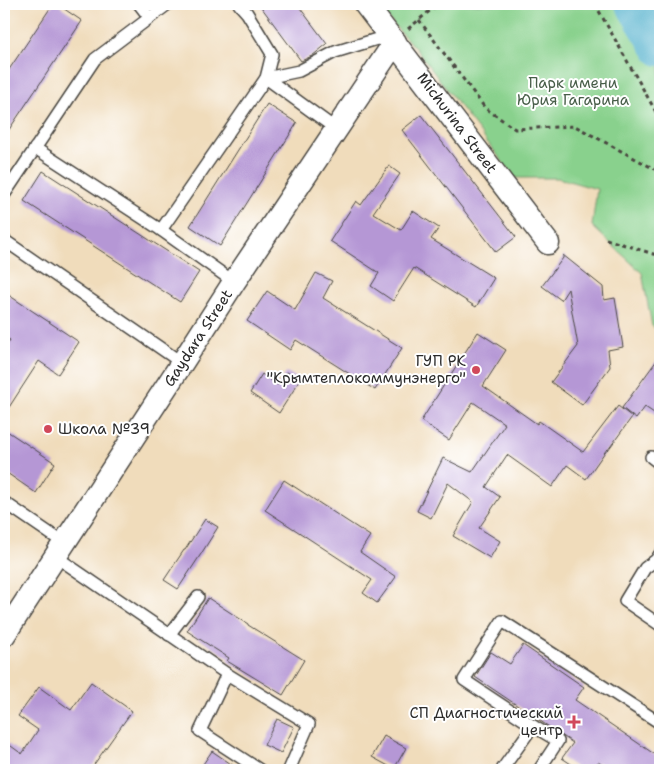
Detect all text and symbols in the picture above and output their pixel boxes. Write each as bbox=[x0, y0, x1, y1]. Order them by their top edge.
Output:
street label: Michurina Street bbox=[412, 68, 502, 178]
park label: Парк имени Юрия Гагарина bbox=[517, 73, 630, 110]
street label: Gaydara Street bbox=[159, 285, 237, 391]
place label: ГУП РК "Крымтеплокоммунэнерго" bbox=[267, 351, 466, 388]
marker: ГУП РК "Крымтеплокоммунэнерго" bbox=[470, 364, 482, 376]
place label: Школа №39 bbox=[58, 419, 150, 439]
marker: Школа №39 bbox=[42, 423, 54, 435]
place label: СП Диагностический центр bbox=[410, 703, 563, 740]
marker: СП Диагностический центр bbox=[567, 715, 581, 729]

